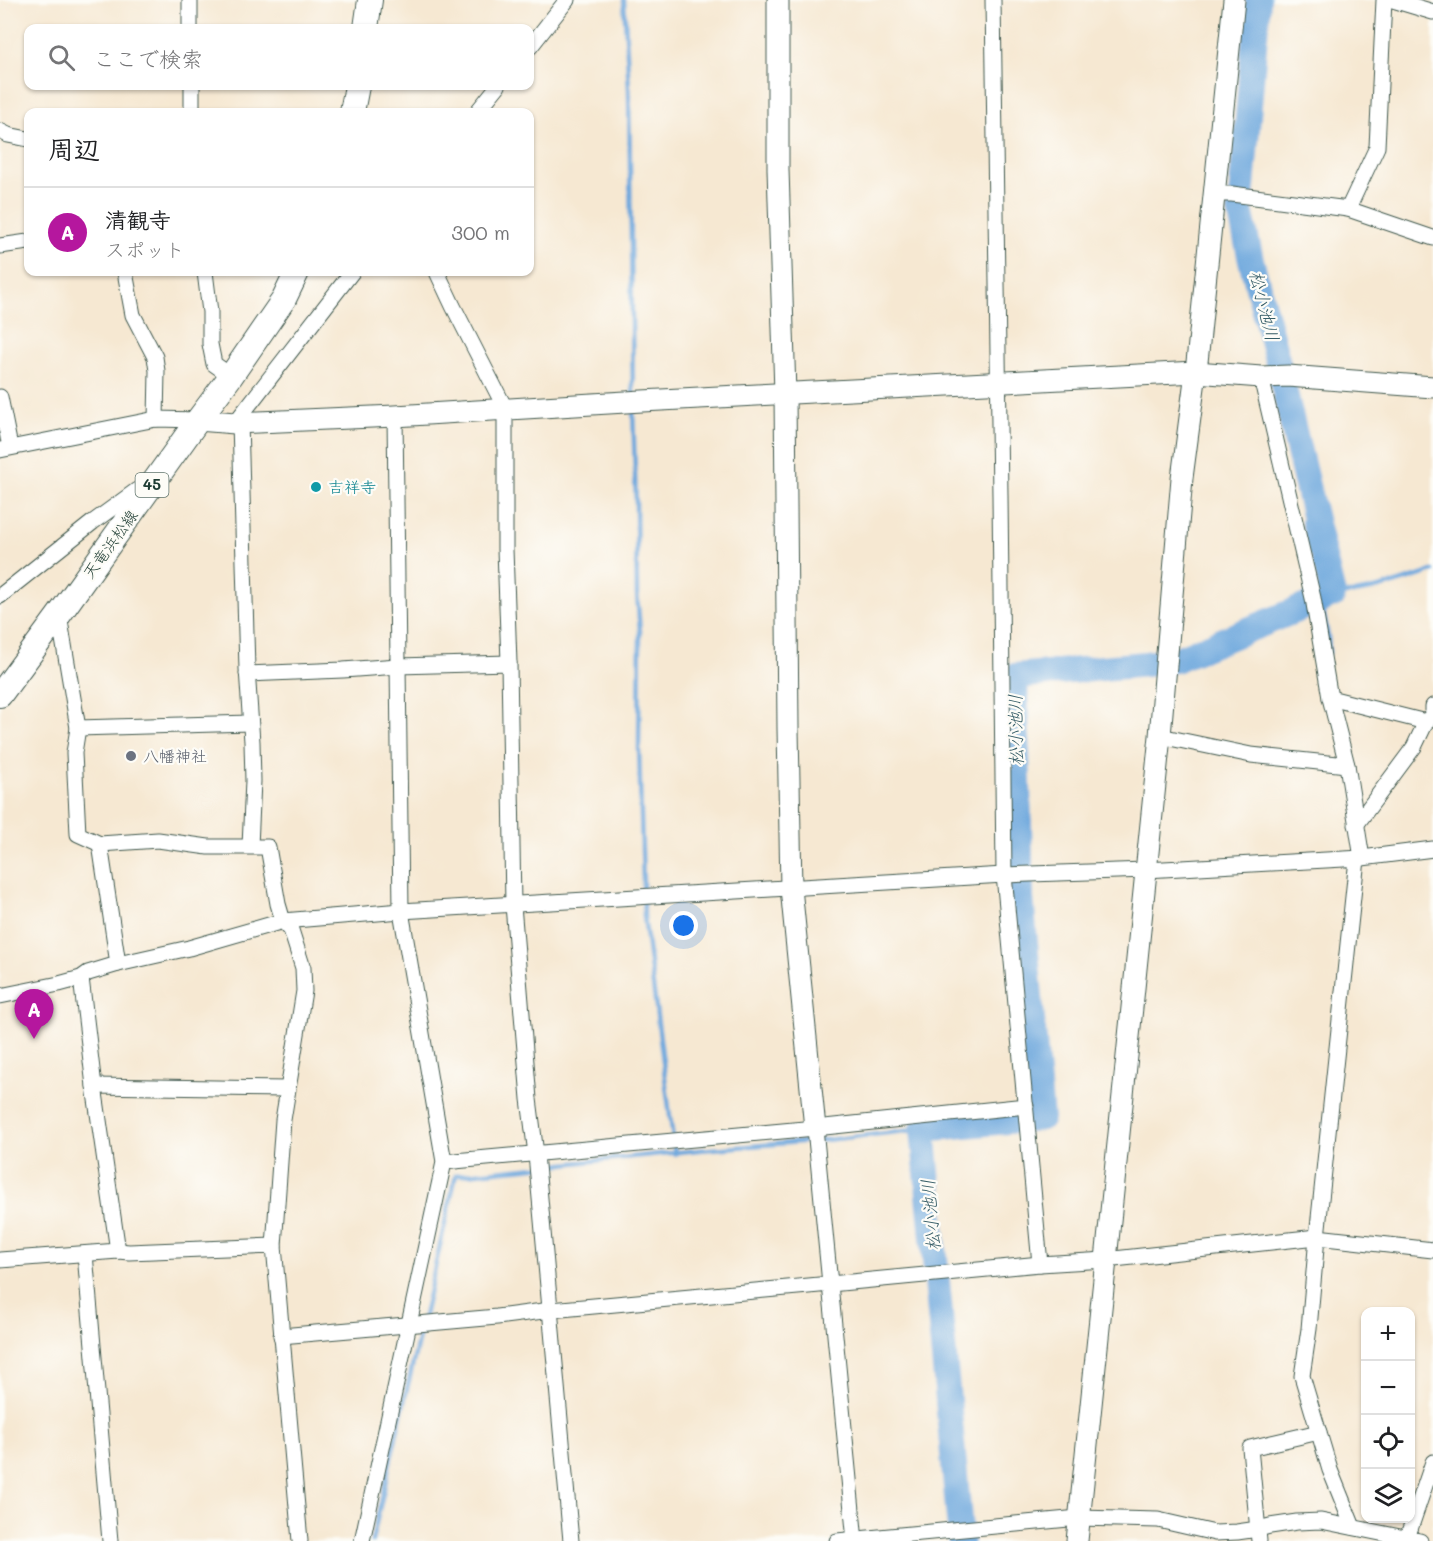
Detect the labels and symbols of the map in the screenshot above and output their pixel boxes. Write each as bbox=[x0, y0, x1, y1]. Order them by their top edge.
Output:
water label: 松小池川 bbox=[1245, 268, 1285, 344]
road number: 45 bbox=[136, 473, 168, 497]
place label: 吉祥寺 bbox=[328, 476, 376, 497]
marker: 吉祥寺 bbox=[309, 480, 323, 494]
street label: 天竜浜松線 bbox=[78, 505, 142, 582]
water label: 松小池川 bbox=[1002, 694, 1028, 766]
place label: 八幡神社 bbox=[143, 745, 207, 766]
marker: 八幡神社 bbox=[124, 749, 138, 763]
your location bbox=[669, 911, 698, 940]
pin: A bbox=[15, 990, 54, 1039]
water label: 松小池川 bbox=[915, 1178, 945, 1252]

